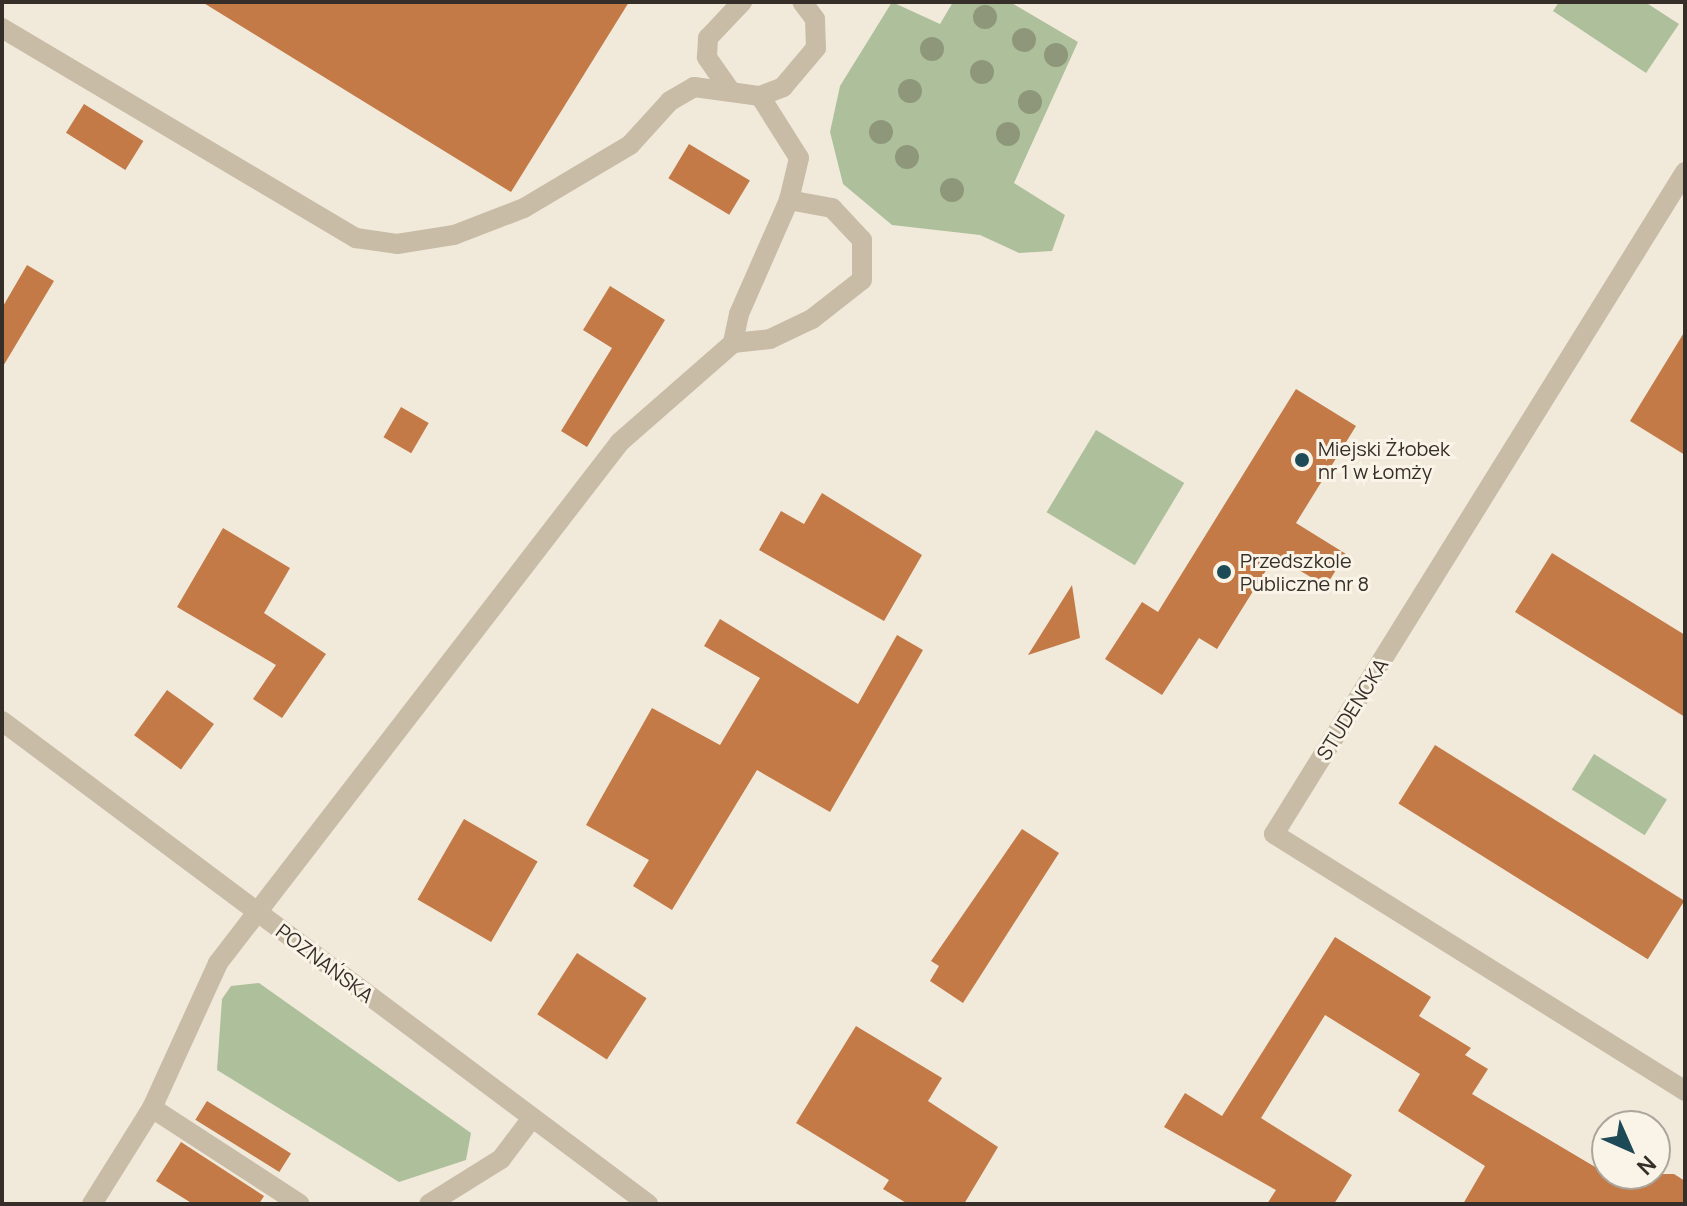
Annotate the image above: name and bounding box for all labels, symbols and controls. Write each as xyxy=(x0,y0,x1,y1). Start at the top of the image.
place label: Miejski Żłobek nr 1 w Łomży xyxy=(1318,436,1450,483)
marker: Miejski Żłobek nr 1 w Łomży xyxy=(1293,451,1311,469)
place label: Przedszkole Publiczne nr 8 xyxy=(1240,548,1369,595)
marker: Przedszkole Publiczne nr 8 xyxy=(1215,563,1233,581)
street label: STUDENCKA xyxy=(1311,654,1393,764)
street label: POZNAŃSKA xyxy=(272,919,378,1007)
north arrow xyxy=(1591,1110,1671,1190)
text: N xyxy=(1630,1149,1663,1182)

